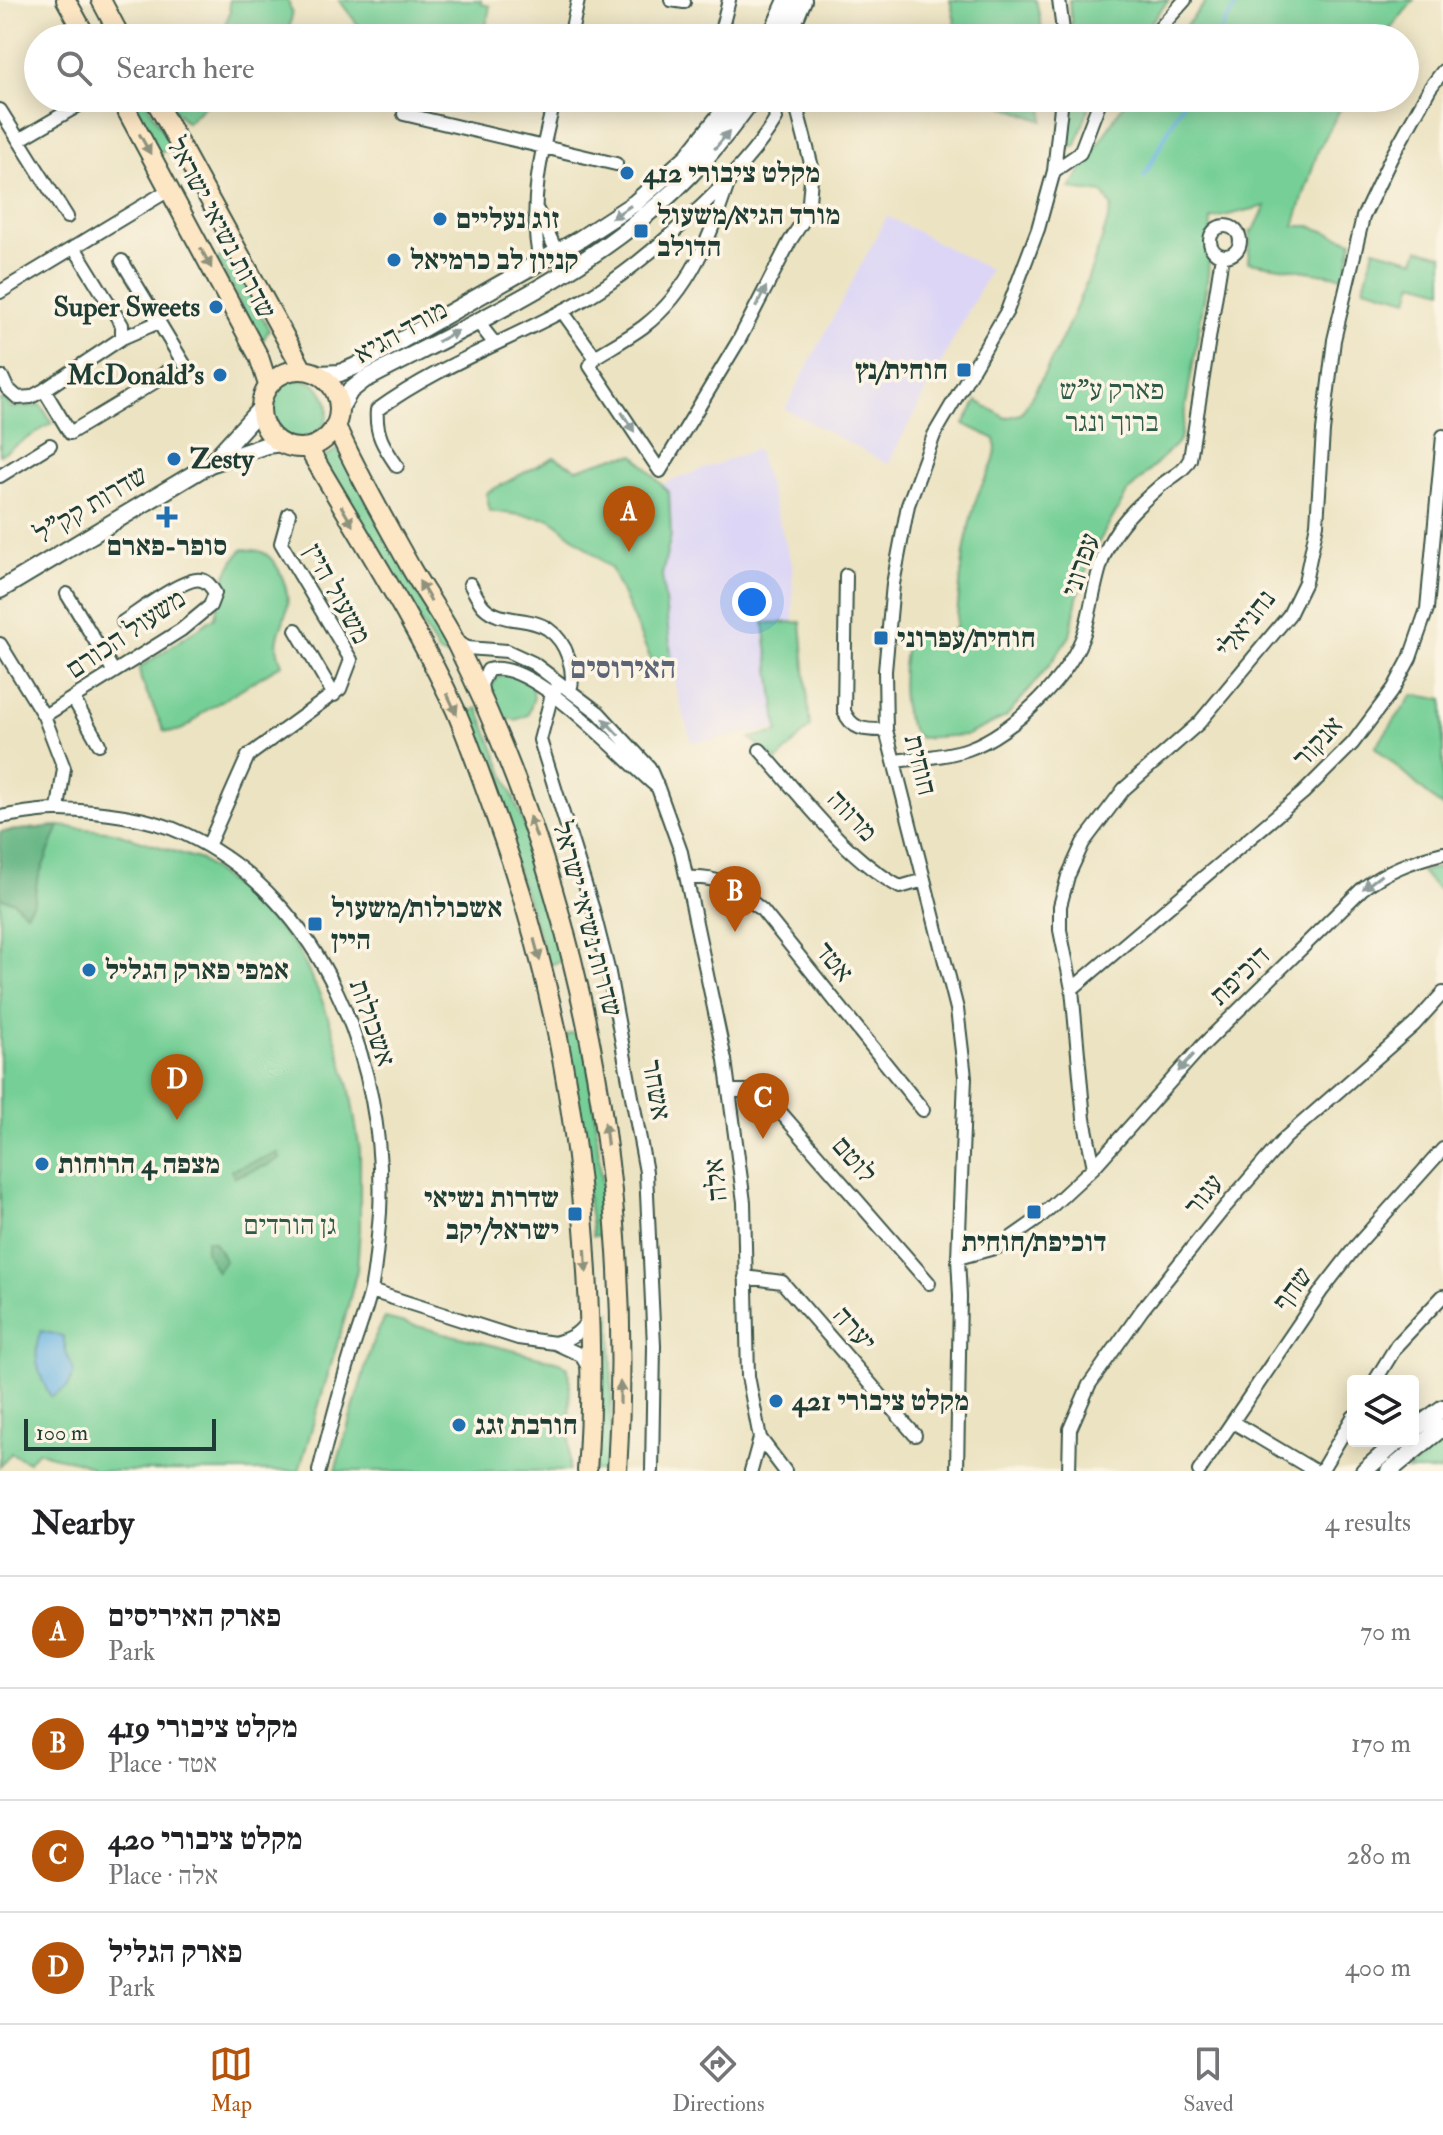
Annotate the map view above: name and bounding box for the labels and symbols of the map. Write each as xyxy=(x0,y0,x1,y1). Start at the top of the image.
one-way arrow xyxy=(713,130,730,150)
street label: שדרות נשיאי ישראל xyxy=(158,131,284,325)
one-way arrow xyxy=(138,132,151,155)
place label: מקלט ציבורי 412 xyxy=(642,156,820,191)
marker: מקלט ציבורי 412 xyxy=(618,164,636,182)
place label: מורד הגיא/משעול הדולב xyxy=(657,198,841,265)
place label: זוג נעליים xyxy=(456,202,560,237)
one-way arrow xyxy=(610,205,631,220)
marker: זוג נעליים xyxy=(431,210,449,228)
marker: מורד הגיא/משעול הדולב xyxy=(632,222,650,240)
place label: קניון לב כרמיאל xyxy=(410,243,578,278)
one-way arrow xyxy=(199,247,213,270)
marker: קניון לב כרמיאל xyxy=(385,251,403,269)
one-way arrow xyxy=(754,286,767,309)
place label: Super Sweets xyxy=(53,290,200,325)
street label: מורד הגיא xyxy=(348,292,454,372)
marker: Super Sweets xyxy=(207,298,225,316)
one-way arrow xyxy=(436,330,459,343)
place label: חוחית/נץ xyxy=(855,353,948,388)
place label: McDonald's xyxy=(66,358,204,393)
marker: חוחית/נץ xyxy=(955,361,973,379)
marker: McDonald's xyxy=(211,366,229,384)
park label: פארק ע"ש ברוך ונגר xyxy=(1059,373,1165,440)
one-way arrow xyxy=(620,412,635,433)
place label: Zesty xyxy=(190,442,255,477)
marker: Zesty xyxy=(165,450,183,468)
street label: שדרות קק"ל xyxy=(28,458,154,552)
pin: A xyxy=(603,486,655,552)
one-way arrow xyxy=(340,505,354,527)
marker: סופר-פארם xyxy=(158,508,176,526)
place label: סופר-פארם xyxy=(107,529,227,564)
street label: עפרוני xyxy=(1054,529,1108,601)
street label: משעול היין xyxy=(295,538,379,650)
one-way arrow xyxy=(418,580,432,602)
street label: משעול הכורם xyxy=(59,581,193,687)
your location xyxy=(732,582,772,622)
street label: נחניאלי xyxy=(1208,583,1284,665)
place label: חוחית/עפרוני xyxy=(897,621,1036,656)
marker: חוחית/עפרוני xyxy=(872,629,890,647)
district label: האירוסים xyxy=(570,650,676,687)
one-way arrow xyxy=(445,693,459,716)
street label: אנקור xyxy=(1285,709,1351,775)
one-way arrow xyxy=(603,717,621,736)
street label: חוחית xyxy=(896,731,944,799)
street label: מרווה xyxy=(819,783,885,849)
one-way arrow xyxy=(527,815,539,839)
street label: שדרות נשיאי ישראל xyxy=(544,817,630,1021)
pin: B xyxy=(709,866,761,932)
one-way arrow xyxy=(1361,874,1382,889)
place label: אשכולות/משעול היין xyxy=(331,891,503,958)
marker: אשכולות/משעול היין xyxy=(306,915,324,933)
street label: אטד xyxy=(807,935,861,989)
one-way arrow xyxy=(532,937,544,962)
street label: דוכיפת xyxy=(1202,939,1278,1013)
place label: אמפי פארק הגליל xyxy=(105,953,289,988)
marker: אמפי פארק הגליל xyxy=(80,961,98,979)
street label: אשכולות xyxy=(341,975,403,1071)
pin: D xyxy=(151,1054,203,1120)
one-way arrow xyxy=(1177,1054,1195,1073)
street label: אשחר xyxy=(634,1057,678,1123)
pin: C xyxy=(737,1073,789,1139)
one-way arrow xyxy=(600,1121,613,1146)
street label: לוטם xyxy=(824,1129,884,1191)
place label: מצפה 4 הרוחות xyxy=(58,1147,220,1182)
marker: מצפה 4 הרוחות xyxy=(33,1155,51,1173)
street label: אלה xyxy=(696,1157,736,1203)
street label: עגור xyxy=(1177,1167,1231,1223)
place label: שדרות נשיאי ישראל/יקב xyxy=(424,1181,559,1248)
marker: דוכיפת/חוחית xyxy=(1025,1203,1043,1221)
marker: שדרות נשיאי ישראל/יקב xyxy=(566,1205,584,1223)
park label: גן הורדים xyxy=(243,1208,337,1243)
place label: דוכיפת/חוחית xyxy=(962,1225,1106,1260)
one-way arrow xyxy=(580,1249,593,1274)
street label: שחף xyxy=(1265,1260,1321,1318)
street label: יערה xyxy=(825,1299,883,1359)
one-way arrow xyxy=(614,1380,626,1405)
place label: מקלט ציבורי 421 xyxy=(791,1384,969,1419)
marker: מקלט ציבורי 421 xyxy=(767,1392,785,1410)
place label: חורבת זגג xyxy=(475,1408,578,1443)
scale bar xyxy=(24,1415,216,1451)
marker: חורבת זגג xyxy=(450,1416,468,1434)

